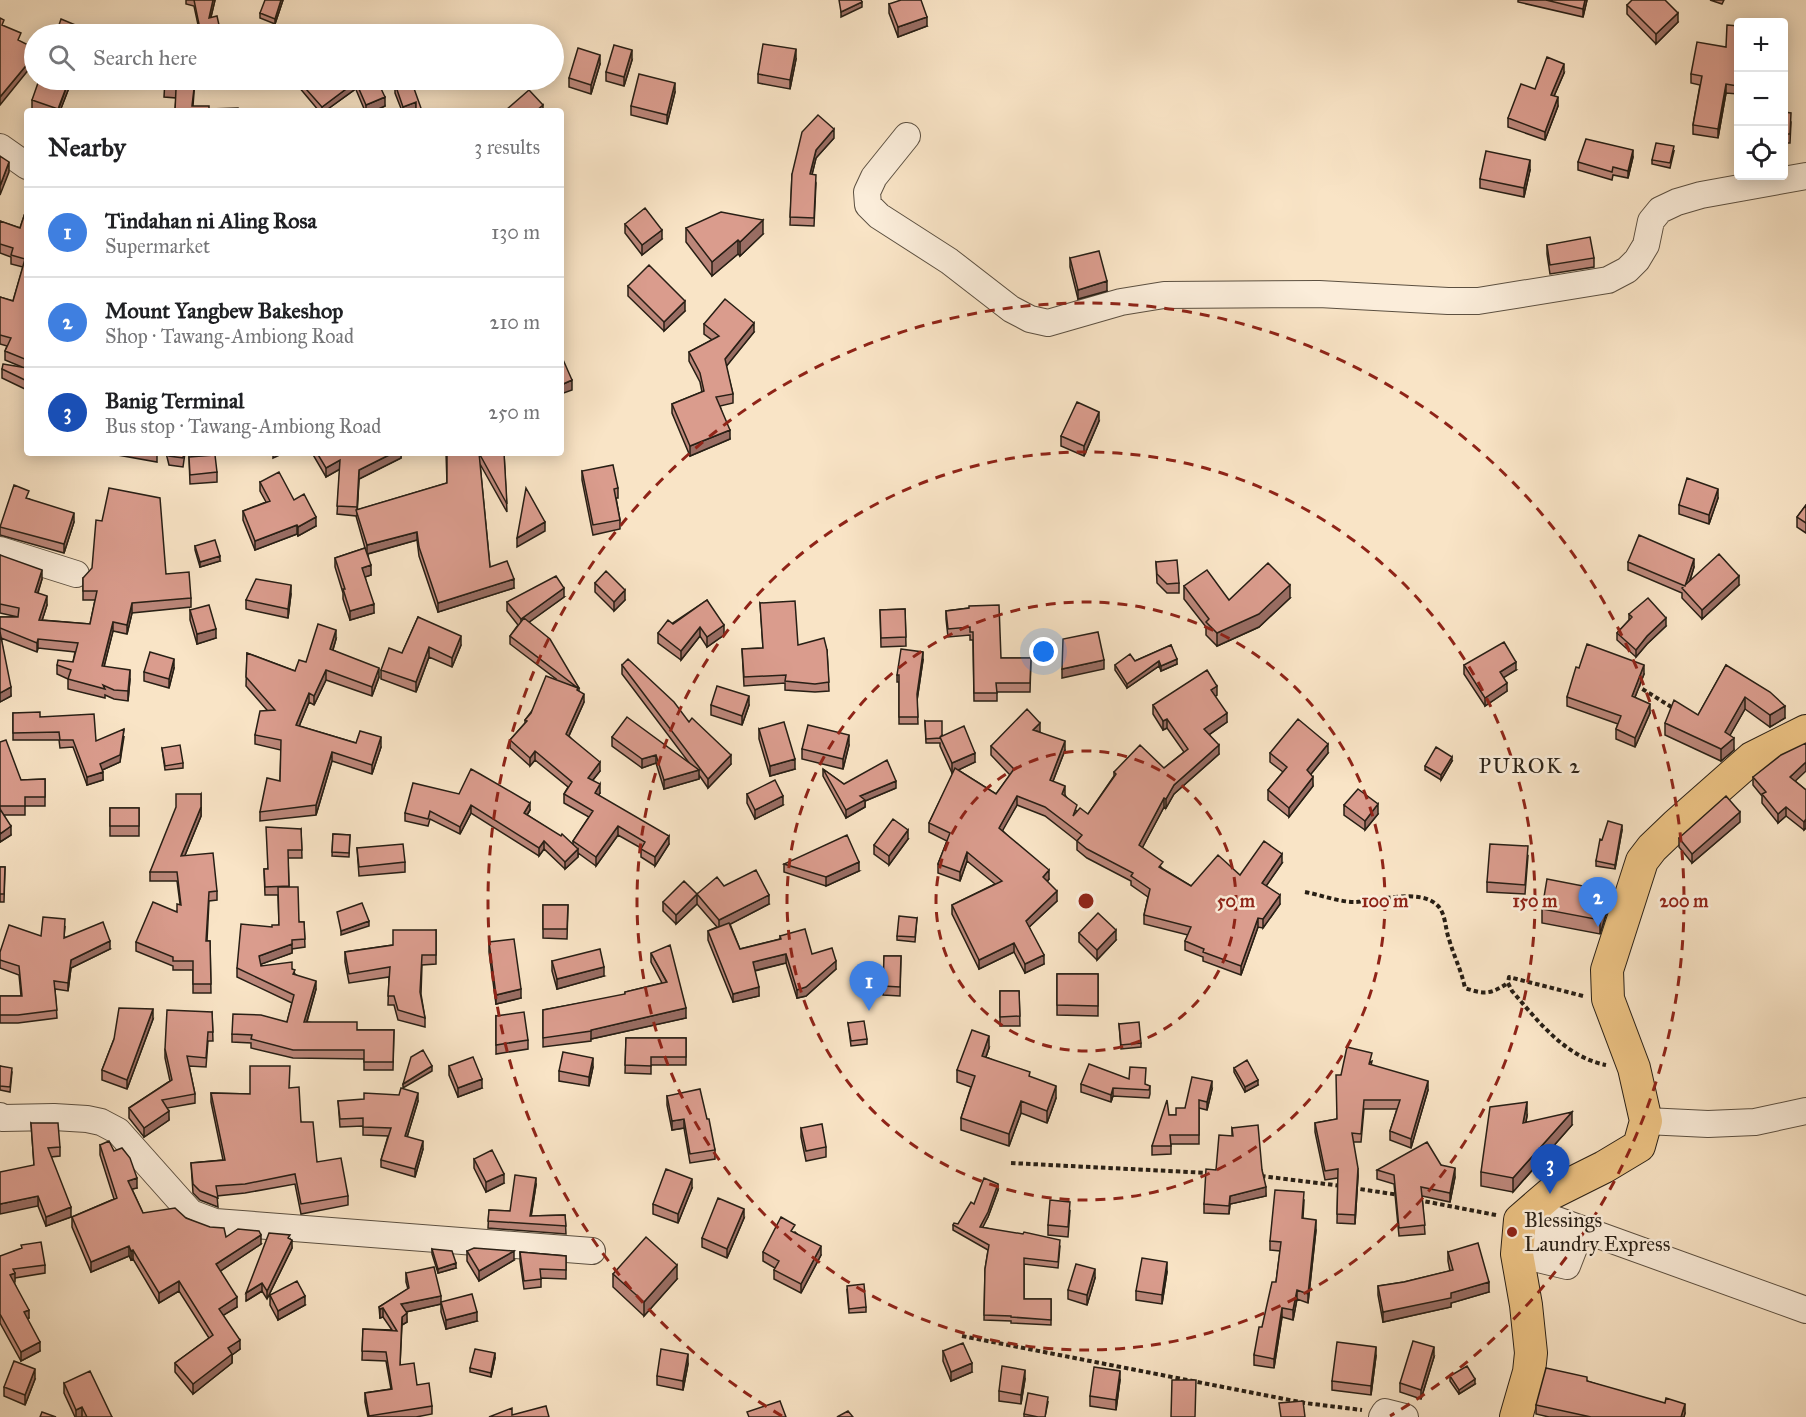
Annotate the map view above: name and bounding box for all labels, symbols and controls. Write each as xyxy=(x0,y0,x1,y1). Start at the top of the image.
map controls xyxy=(1734,18,1788,180)
button: + xyxy=(1734,18,1788,72)
search box xyxy=(24,24,564,90)
icon: search xyxy=(45,41,78,74)
text: Search here xyxy=(93,44,197,71)
button: − xyxy=(1734,72,1788,126)
button: locate xyxy=(1734,126,1788,180)
text: Nearby xyxy=(48,131,126,163)
text: 3 results xyxy=(474,135,540,159)
text: Tindahan ni Aling Rosa xyxy=(105,207,317,234)
text: 1 xyxy=(64,220,71,244)
text: 130 m xyxy=(491,220,540,244)
text: Supermarket xyxy=(105,234,210,258)
text: Mount Yangbew Bakeshop xyxy=(105,297,343,324)
text: 2 xyxy=(63,310,72,334)
text: 210 m xyxy=(490,310,540,334)
text: Shop · Tawang-Ambiong Road xyxy=(105,324,354,348)
text: Banig Terminal xyxy=(105,387,244,414)
text: 3 xyxy=(64,400,72,424)
text: 250 m xyxy=(488,400,540,424)
text: Bus stop · Tawang-Ambiong Road xyxy=(105,414,381,438)
your location xyxy=(1029,637,1058,666)
district label: PUROK 2 xyxy=(1478,752,1582,779)
pin: 2 xyxy=(1578,878,1618,927)
text: 50 m xyxy=(1217,890,1256,912)
text: 100 m xyxy=(1362,890,1409,912)
text: 150 m xyxy=(1513,890,1558,912)
text: 200 m xyxy=(1660,890,1709,912)
centre of rings xyxy=(1076,891,1096,911)
pin: 1 xyxy=(850,962,888,1011)
pin: 3 xyxy=(1530,1144,1570,1194)
place label: Blessings Laundry Express xyxy=(1524,1207,1670,1257)
marker: Blessings Laundry Express xyxy=(1505,1225,1519,1239)

